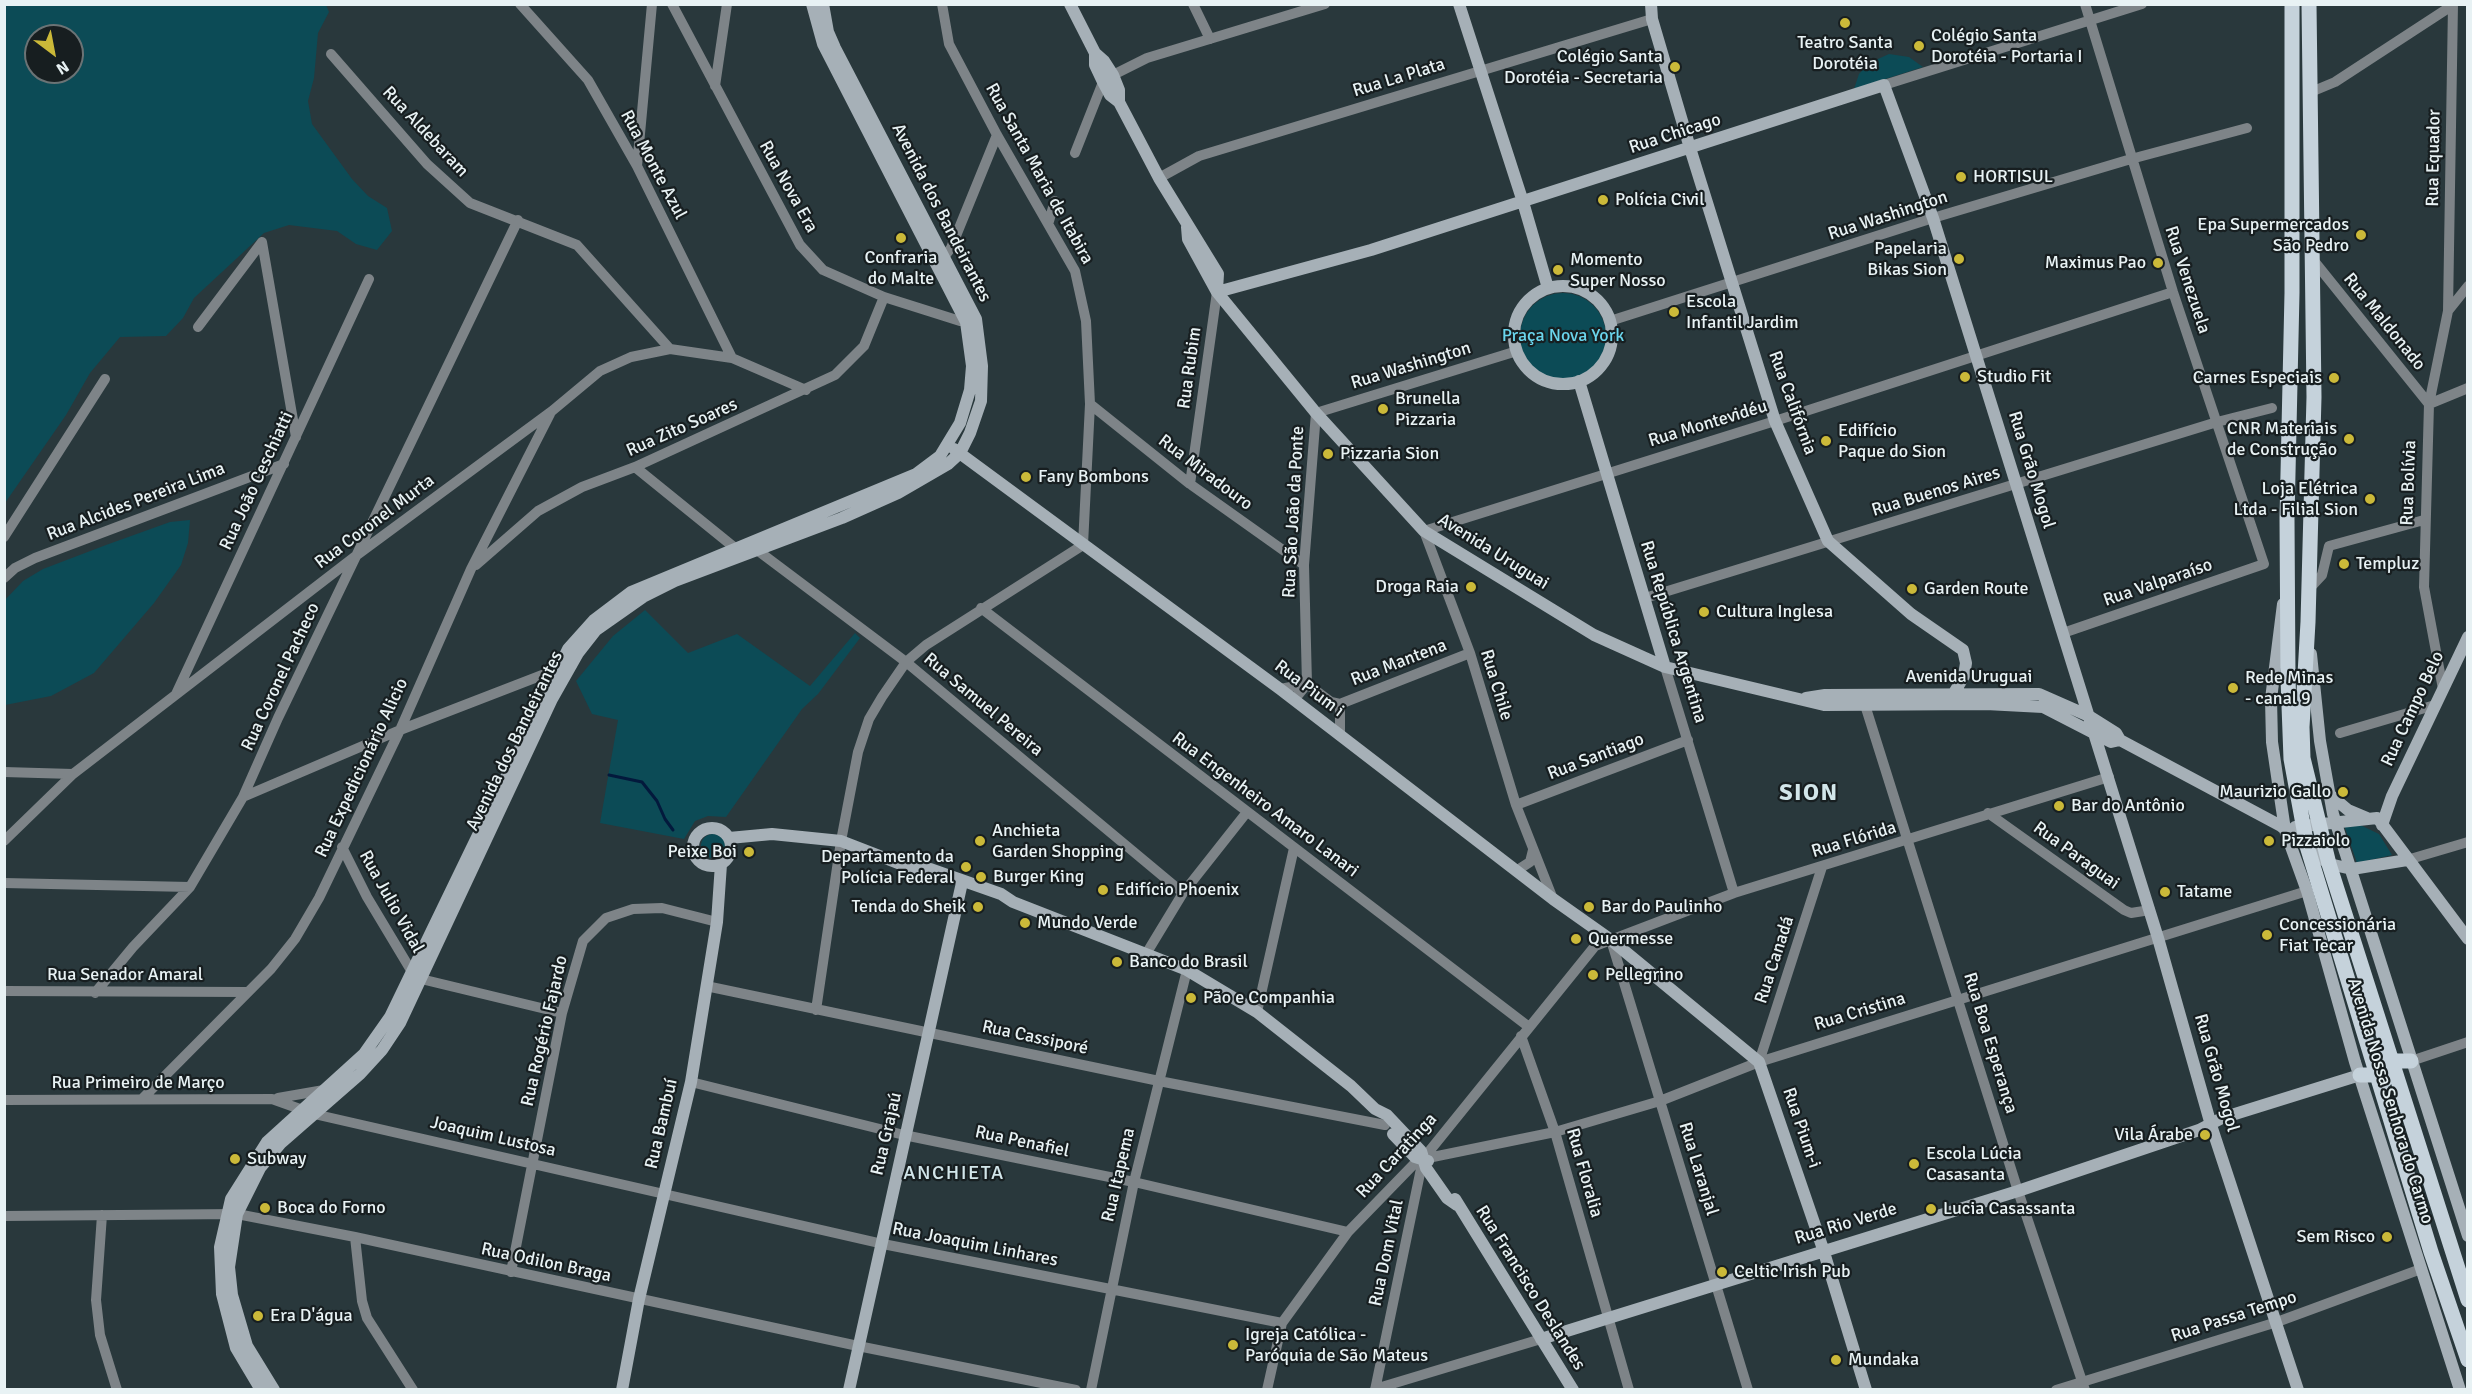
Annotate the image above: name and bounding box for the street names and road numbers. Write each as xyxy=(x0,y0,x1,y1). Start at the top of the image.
street label: Rua La Plata xyxy=(1350,54,1448,102)
street label: Rua Santa Maria de Itabira xyxy=(980,80,1098,268)
street label: Rua Aldebaram xyxy=(377,82,473,182)
street label: Rua Monte Azul xyxy=(615,107,691,223)
street label: Rua Chicago xyxy=(1626,109,1724,159)
street label: Rua Equador xyxy=(2422,109,2446,207)
street label: Avenida dos Bandeirantes xyxy=(887,120,995,306)
street label: Rua Nova Era xyxy=(754,137,822,237)
street label: Rua Washington xyxy=(1826,187,1950,245)
street label: Rua Venezuela xyxy=(2159,223,2215,337)
street label: Rua Maldonado xyxy=(2338,269,2430,375)
street label: Rua Rubim xyxy=(1174,326,1206,410)
street label: Rua Washington xyxy=(1348,337,1474,395)
street label: Rua Califórnia xyxy=(1763,348,1821,458)
street label: Rua Zito Soares xyxy=(623,394,741,462)
street label: Rua Montevidéu xyxy=(1646,396,1770,452)
street label: Rua João Ceschiatti xyxy=(215,408,299,554)
street label: Rua Grão Mogol xyxy=(2003,409,2059,531)
street label: Rua São João da Ponte xyxy=(1279,425,1309,599)
street label: Rua Miradouro xyxy=(1153,430,1257,516)
street label: Rua Bolívia xyxy=(2397,440,2421,526)
street label: Rua Alcides Pereira Lima xyxy=(44,458,228,546)
street label: Rua Buenos Aires xyxy=(1869,462,2003,522)
street label: Rua Coronel Murta xyxy=(311,470,439,574)
street label: Avenida Uruguai xyxy=(1433,509,1553,595)
street label: Rua República Argentina xyxy=(1635,538,1711,726)
street label: Rua Valparaíso xyxy=(2101,554,2215,612)
street label: Rua Coronel Pacheco xyxy=(237,599,325,755)
street label: Rua Mantena xyxy=(1348,635,1450,691)
street label: Rua Chile xyxy=(1475,647,1517,723)
street label: Avenida dos Bandeirantes xyxy=(462,648,568,834)
street label: Rua Campo Belo xyxy=(2377,648,2449,770)
street label: Rua Samuel Pereira xyxy=(919,649,1047,761)
street label: Rua Pium i xyxy=(1270,656,1348,722)
street label: Avenida Uruguai xyxy=(1906,666,2032,688)
street label: Rua Expedicionário Alicio xyxy=(311,675,413,861)
street label: Rua Engenheiro Amaro Lanari xyxy=(1167,728,1363,882)
street label: Rua Santiago xyxy=(1545,729,1647,785)
street label: Rua Flórida xyxy=(1809,817,1899,863)
street label: Rua Paraguai xyxy=(2029,818,2123,894)
street label: Rua Julio Vidal xyxy=(354,847,428,957)
street label: Rua Canadá xyxy=(1751,914,1799,1006)
street label: Rua Rogério Fajardo xyxy=(517,953,573,1109)
street label: Rua Senador Amaral xyxy=(47,964,203,986)
street label: Rua Boa Esperança xyxy=(1958,970,2022,1116)
street label: Avenida Nossa Senhora do Carmo xyxy=(2342,975,2438,1227)
street label: Rua Cristina xyxy=(1812,988,1908,1036)
street label: Rua Grão Mogol xyxy=(2189,1011,2243,1135)
street label: Rua Cassiporé xyxy=(980,1016,1090,1060)
street label: Rua Primeiro de Março xyxy=(51,1072,225,1094)
street label: Rua Bambuí xyxy=(641,1077,683,1171)
street label: Rua Pium-i xyxy=(1777,1085,1825,1171)
street label: Rua Grajaú xyxy=(867,1090,907,1178)
street label: Rua Caratinga xyxy=(1352,1109,1442,1203)
street label: Joaquim Lustosa xyxy=(428,1112,558,1162)
street label: Rua Laranjal xyxy=(1674,1120,1722,1218)
street label: Rua Penafiel xyxy=(973,1121,1071,1163)
street label: Rua Itapema xyxy=(1098,1126,1140,1224)
street label: Rua Floralia xyxy=(1561,1126,1607,1220)
street label: Rua Dom Vital xyxy=(1365,1198,1409,1308)
street label: Rua Rio Verde xyxy=(1792,1198,1900,1250)
street label: Rua Francisco Deslandes xyxy=(1470,1202,1590,1374)
street label: Rua Joaquim Linhares xyxy=(890,1218,1060,1272)
street label: Rua Odilon Braga xyxy=(479,1239,613,1287)
street label: Rua Passa Tempo xyxy=(2168,1287,2300,1347)

